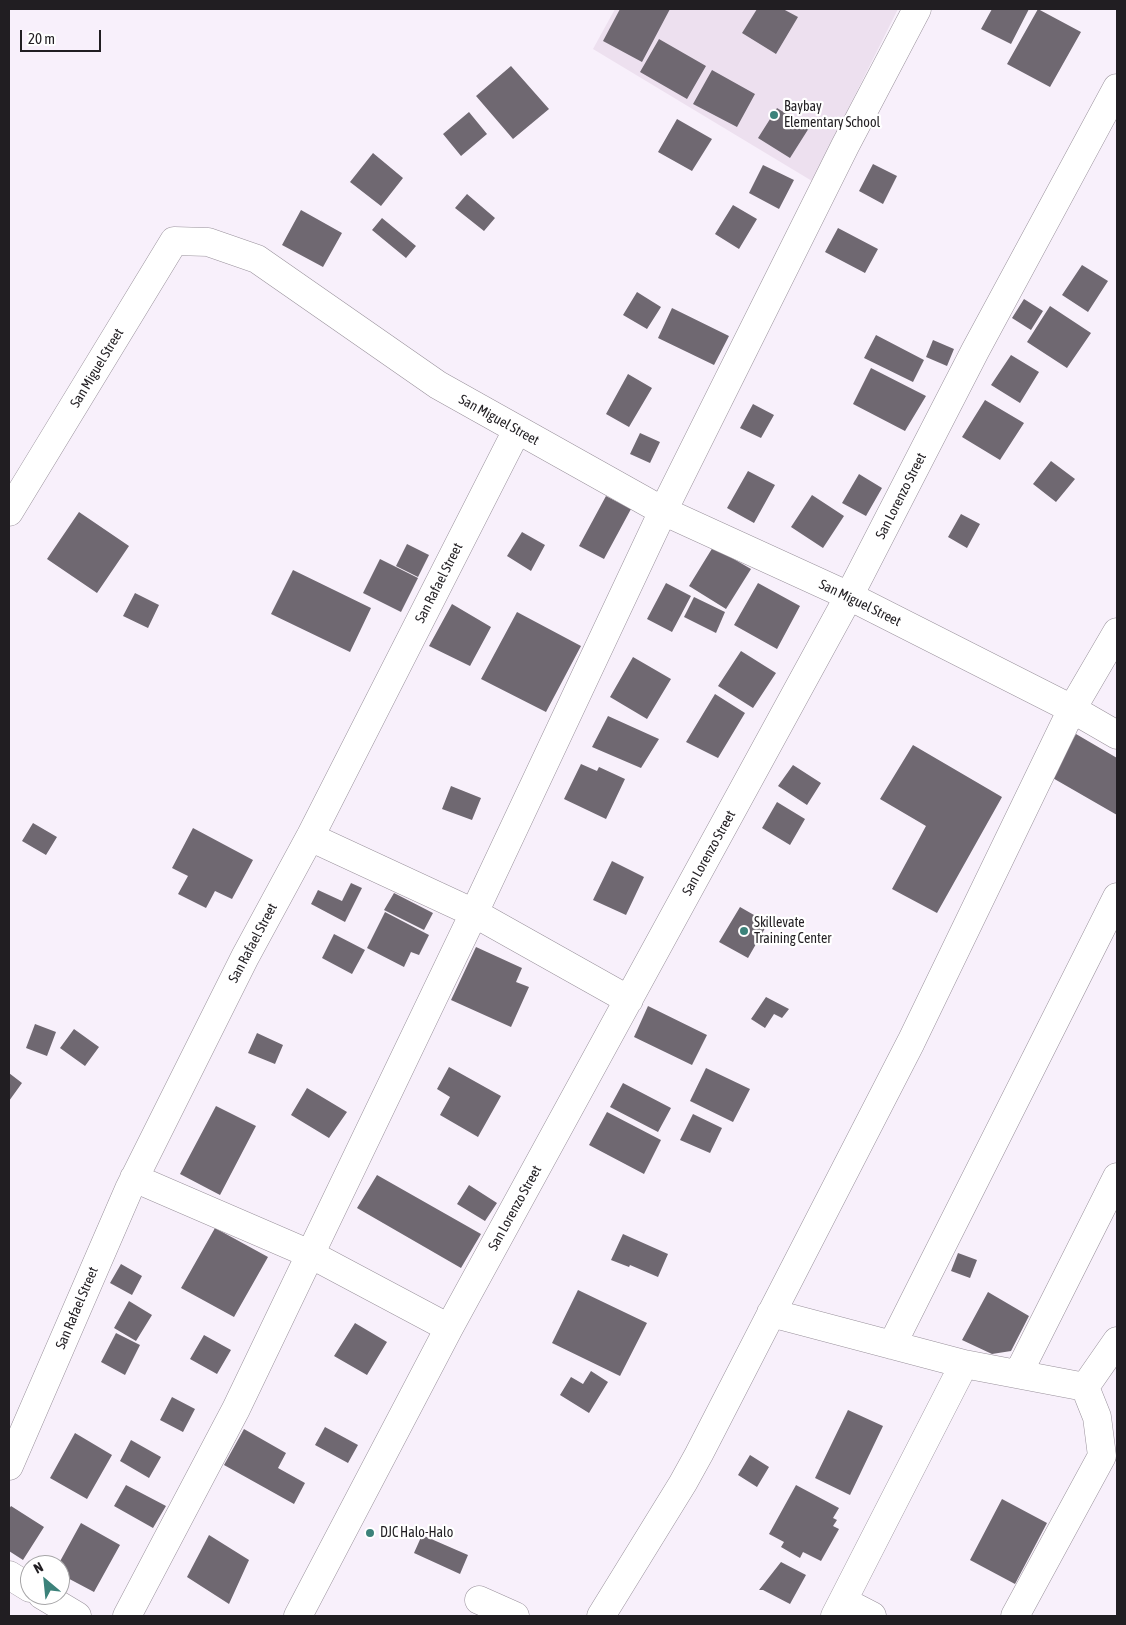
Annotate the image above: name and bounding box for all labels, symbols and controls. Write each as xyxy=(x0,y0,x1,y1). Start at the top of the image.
scale bar xyxy=(22,20,104,52)
text: 20 m xyxy=(28,30,55,47)
place label: Baybay Elementary School xyxy=(784,99,880,132)
marker: Baybay Elementary School xyxy=(768,109,780,121)
street label: San Miguel Street xyxy=(67,325,127,411)
street label: San Miguel Street xyxy=(456,391,542,449)
street label: San Lorenzo Street xyxy=(872,450,930,542)
street label: San Rafael Street xyxy=(412,540,466,626)
street label: San Miguel Street xyxy=(816,576,904,630)
street label: San Lorenzo Street xyxy=(679,808,739,898)
street label: San Rafael Street xyxy=(225,900,281,986)
place label: Skillevate Training Center xyxy=(754,915,831,948)
marker: Skillevate Training Center xyxy=(738,925,750,937)
street label: San Lorenzo Street xyxy=(485,1163,545,1253)
street label: San Rafael Street xyxy=(52,1264,102,1352)
place label: DJC Halo-Halo xyxy=(380,1525,453,1541)
marker: DJC Halo-Halo xyxy=(364,1527,376,1539)
north arrow xyxy=(20,1555,70,1605)
text: N xyxy=(31,1559,46,1577)

